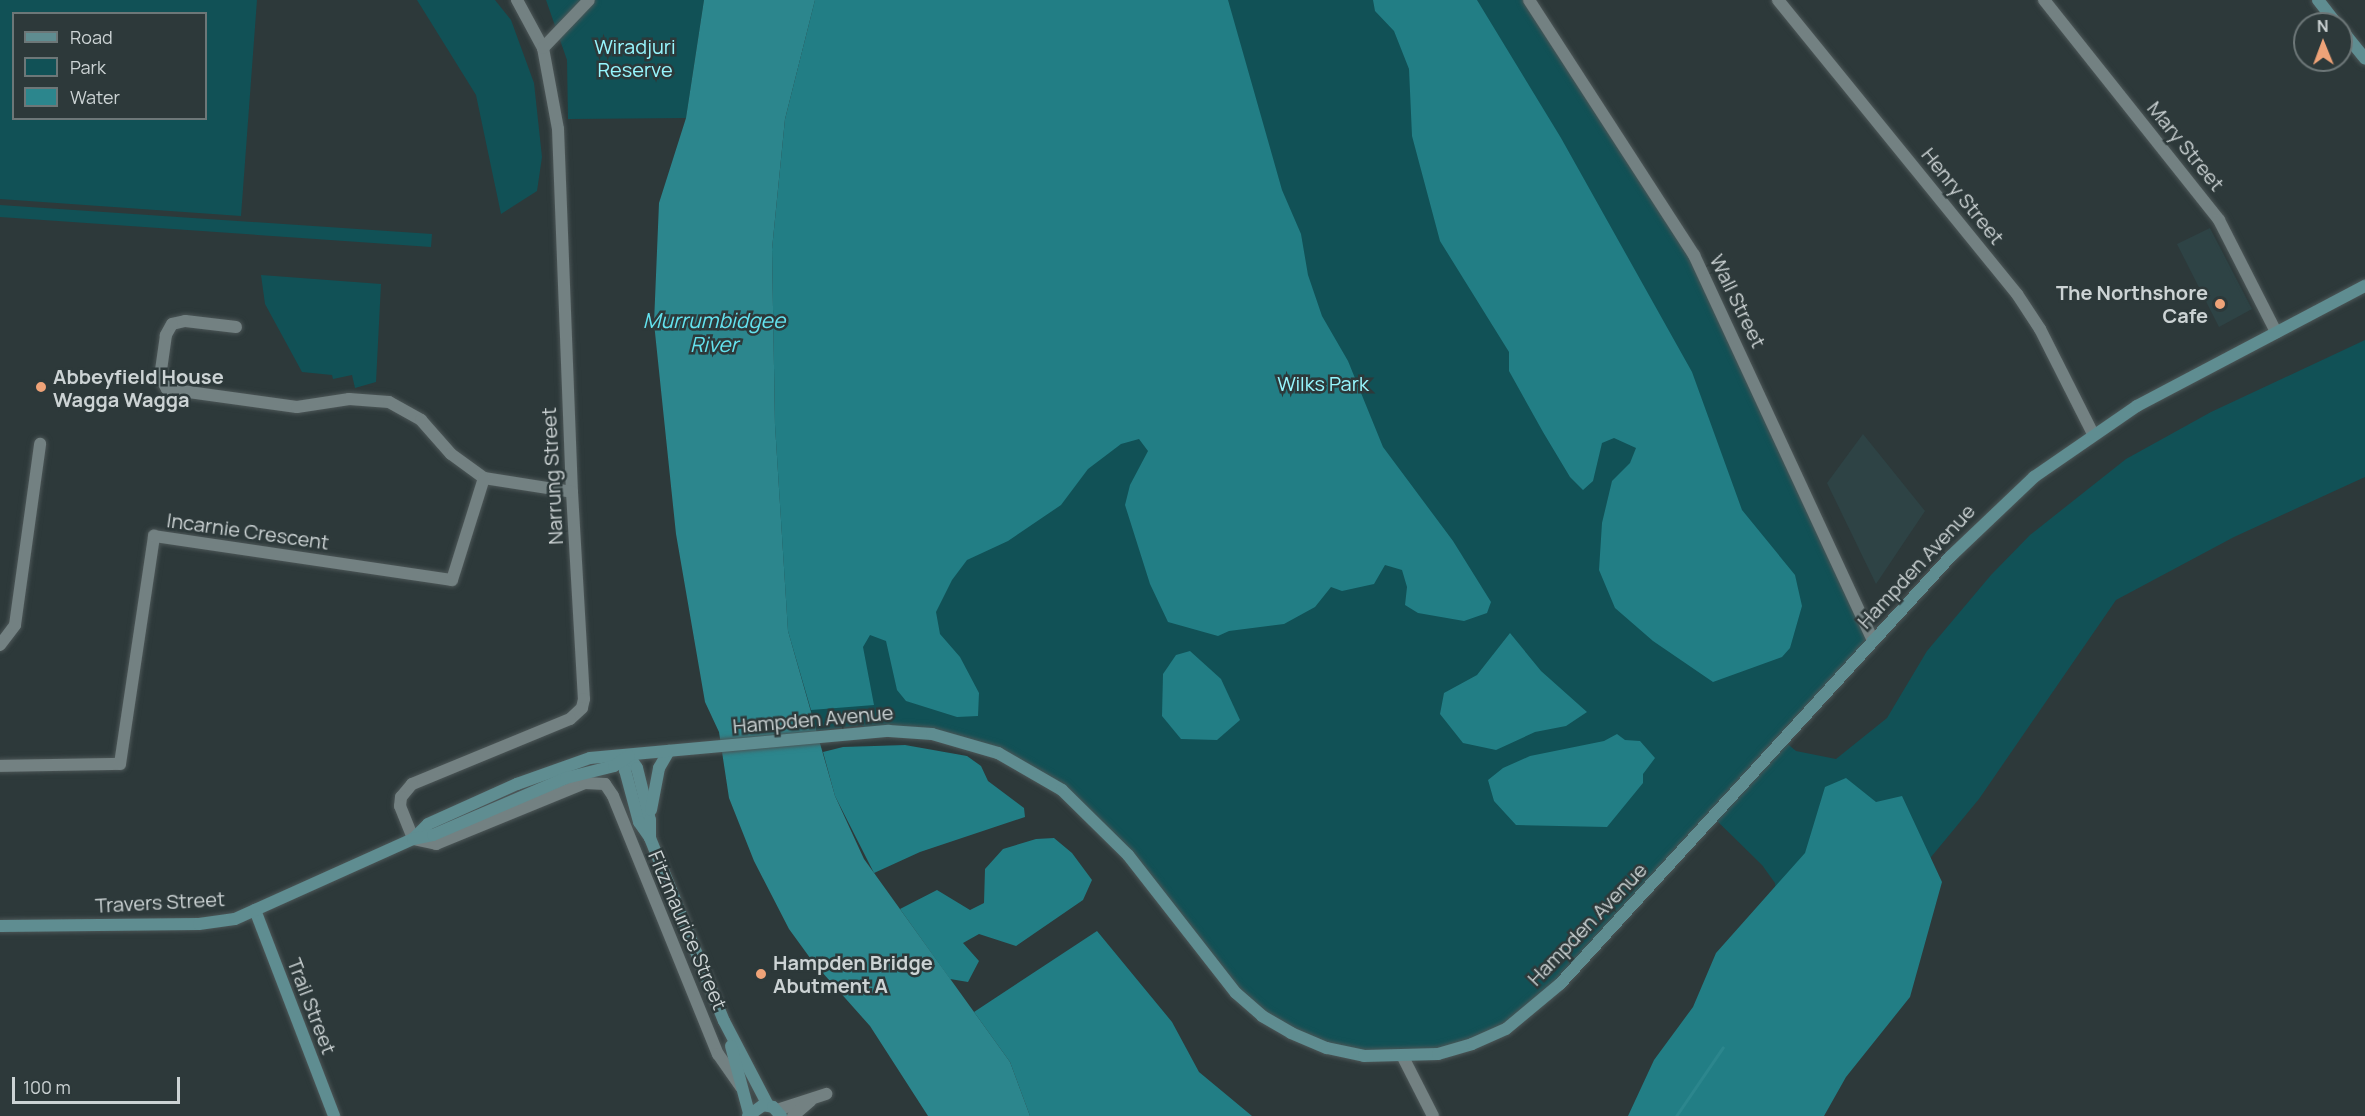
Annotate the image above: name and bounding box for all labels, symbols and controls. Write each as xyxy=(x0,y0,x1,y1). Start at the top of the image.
legend xyxy=(12,12,207,120)
north arrow xyxy=(2293,12,2353,72)
text: N xyxy=(2317,15,2329,37)
text: Road xyxy=(70,25,113,49)
park label: Wiradjuri Reserve xyxy=(594,35,676,82)
text: Park xyxy=(70,55,106,79)
text: Water xyxy=(70,85,120,109)
street label: Mary Street xyxy=(2143,96,2229,196)
street label: Henry Street xyxy=(1917,143,2009,249)
street label: Wall Street xyxy=(1705,250,1771,352)
place label: The Northshore Cafe xyxy=(2056,280,2208,327)
marker: The Northshore Cafe xyxy=(2213,297,2227,311)
water label: Murrumbidgee River xyxy=(643,307,785,357)
place label: Abbeyfield House Wagga Wagga xyxy=(53,364,224,411)
park label: Wilks Park xyxy=(1277,371,1369,395)
marker: Abbeyfield House Wagga Wagga xyxy=(34,380,48,394)
street label: Narrung Street xyxy=(536,407,568,545)
street label: Hampden Avenue xyxy=(1852,499,1980,633)
street label: Incarnie Crescent xyxy=(165,508,331,554)
street label: Hampden Avenue xyxy=(732,700,894,738)
street label: Fitzmaurice Street xyxy=(644,847,732,1013)
street label: Hampden Avenue xyxy=(1522,858,1652,990)
street label: Travers Street xyxy=(94,887,226,917)
place label: Hampden Bridge Abutment A xyxy=(773,951,933,998)
street label: Trail Street xyxy=(283,955,341,1057)
marker: Hampden Bridge Abutment A xyxy=(754,967,768,981)
scale bar xyxy=(15,1065,183,1103)
text: 100 m xyxy=(23,1075,71,1099)

